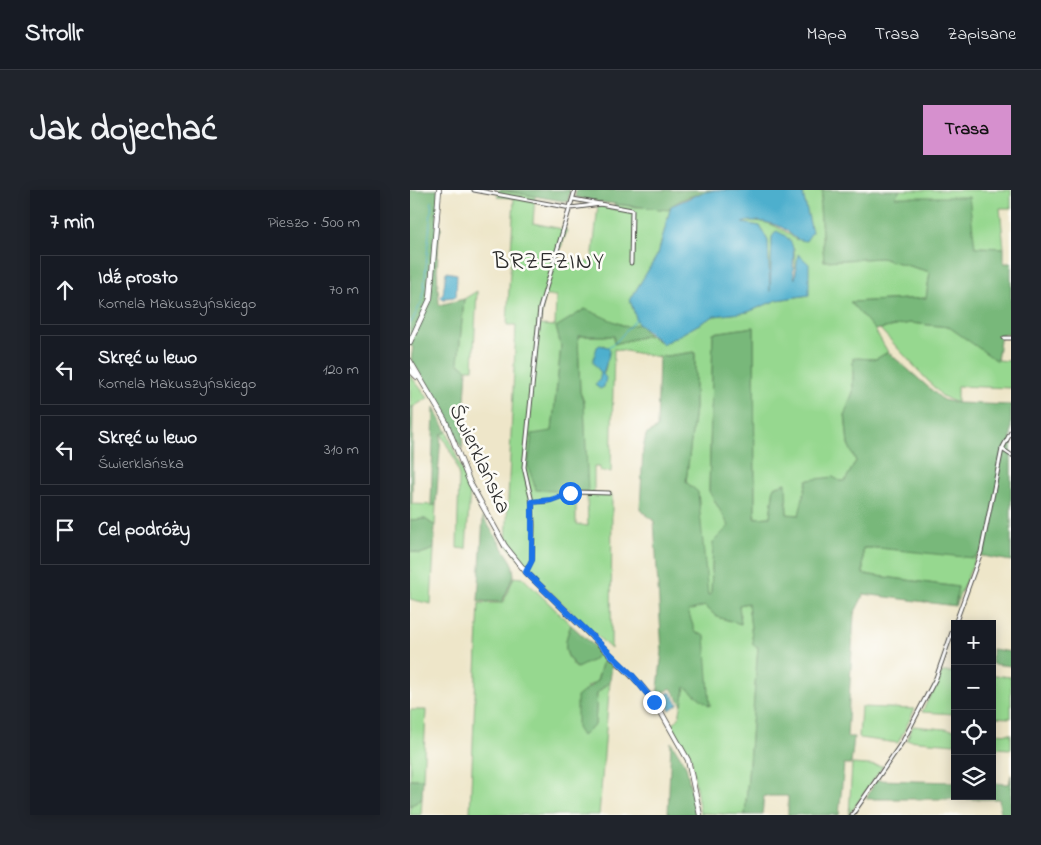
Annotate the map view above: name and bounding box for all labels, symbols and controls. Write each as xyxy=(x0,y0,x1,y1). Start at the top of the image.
text: Strollr xyxy=(25,17,83,52)
text: Mapa xyxy=(807,22,847,48)
text: Trasa xyxy=(875,22,919,48)
text: Zapisane xyxy=(947,22,1016,48)
text: Jak dojechać xyxy=(30,105,217,156)
button: Trasa xyxy=(923,105,1011,155)
text: 7 min xyxy=(50,208,94,238)
text: Pieszo · 500 m xyxy=(268,211,360,235)
district label: BRZEZINY xyxy=(492,245,605,280)
text: Idź prosto xyxy=(98,265,178,292)
icon: ahead xyxy=(51,276,79,304)
text: 70 m xyxy=(329,278,359,302)
text: Kornela Makuszyńskiego xyxy=(98,292,256,316)
text: Skręć w lewo xyxy=(98,345,197,372)
icon: left xyxy=(51,356,79,384)
text: 120 m xyxy=(323,358,359,382)
text: Kornela Makuszyńskiego xyxy=(98,372,256,396)
street label: Świerklańska xyxy=(440,399,518,519)
text: Skręć w lewo xyxy=(98,425,197,452)
icon: left xyxy=(51,436,79,464)
text: 310 m xyxy=(324,438,359,462)
text: Świerklańska xyxy=(98,452,184,476)
route start xyxy=(559,482,582,505)
icon: arrive xyxy=(51,516,79,544)
text: Cel podróży xyxy=(98,517,190,544)
map controls xyxy=(951,620,996,800)
button: + xyxy=(951,620,996,665)
button: − xyxy=(951,665,996,710)
route end xyxy=(643,691,666,714)
button: locate xyxy=(951,710,996,755)
button: layers xyxy=(951,755,996,800)

